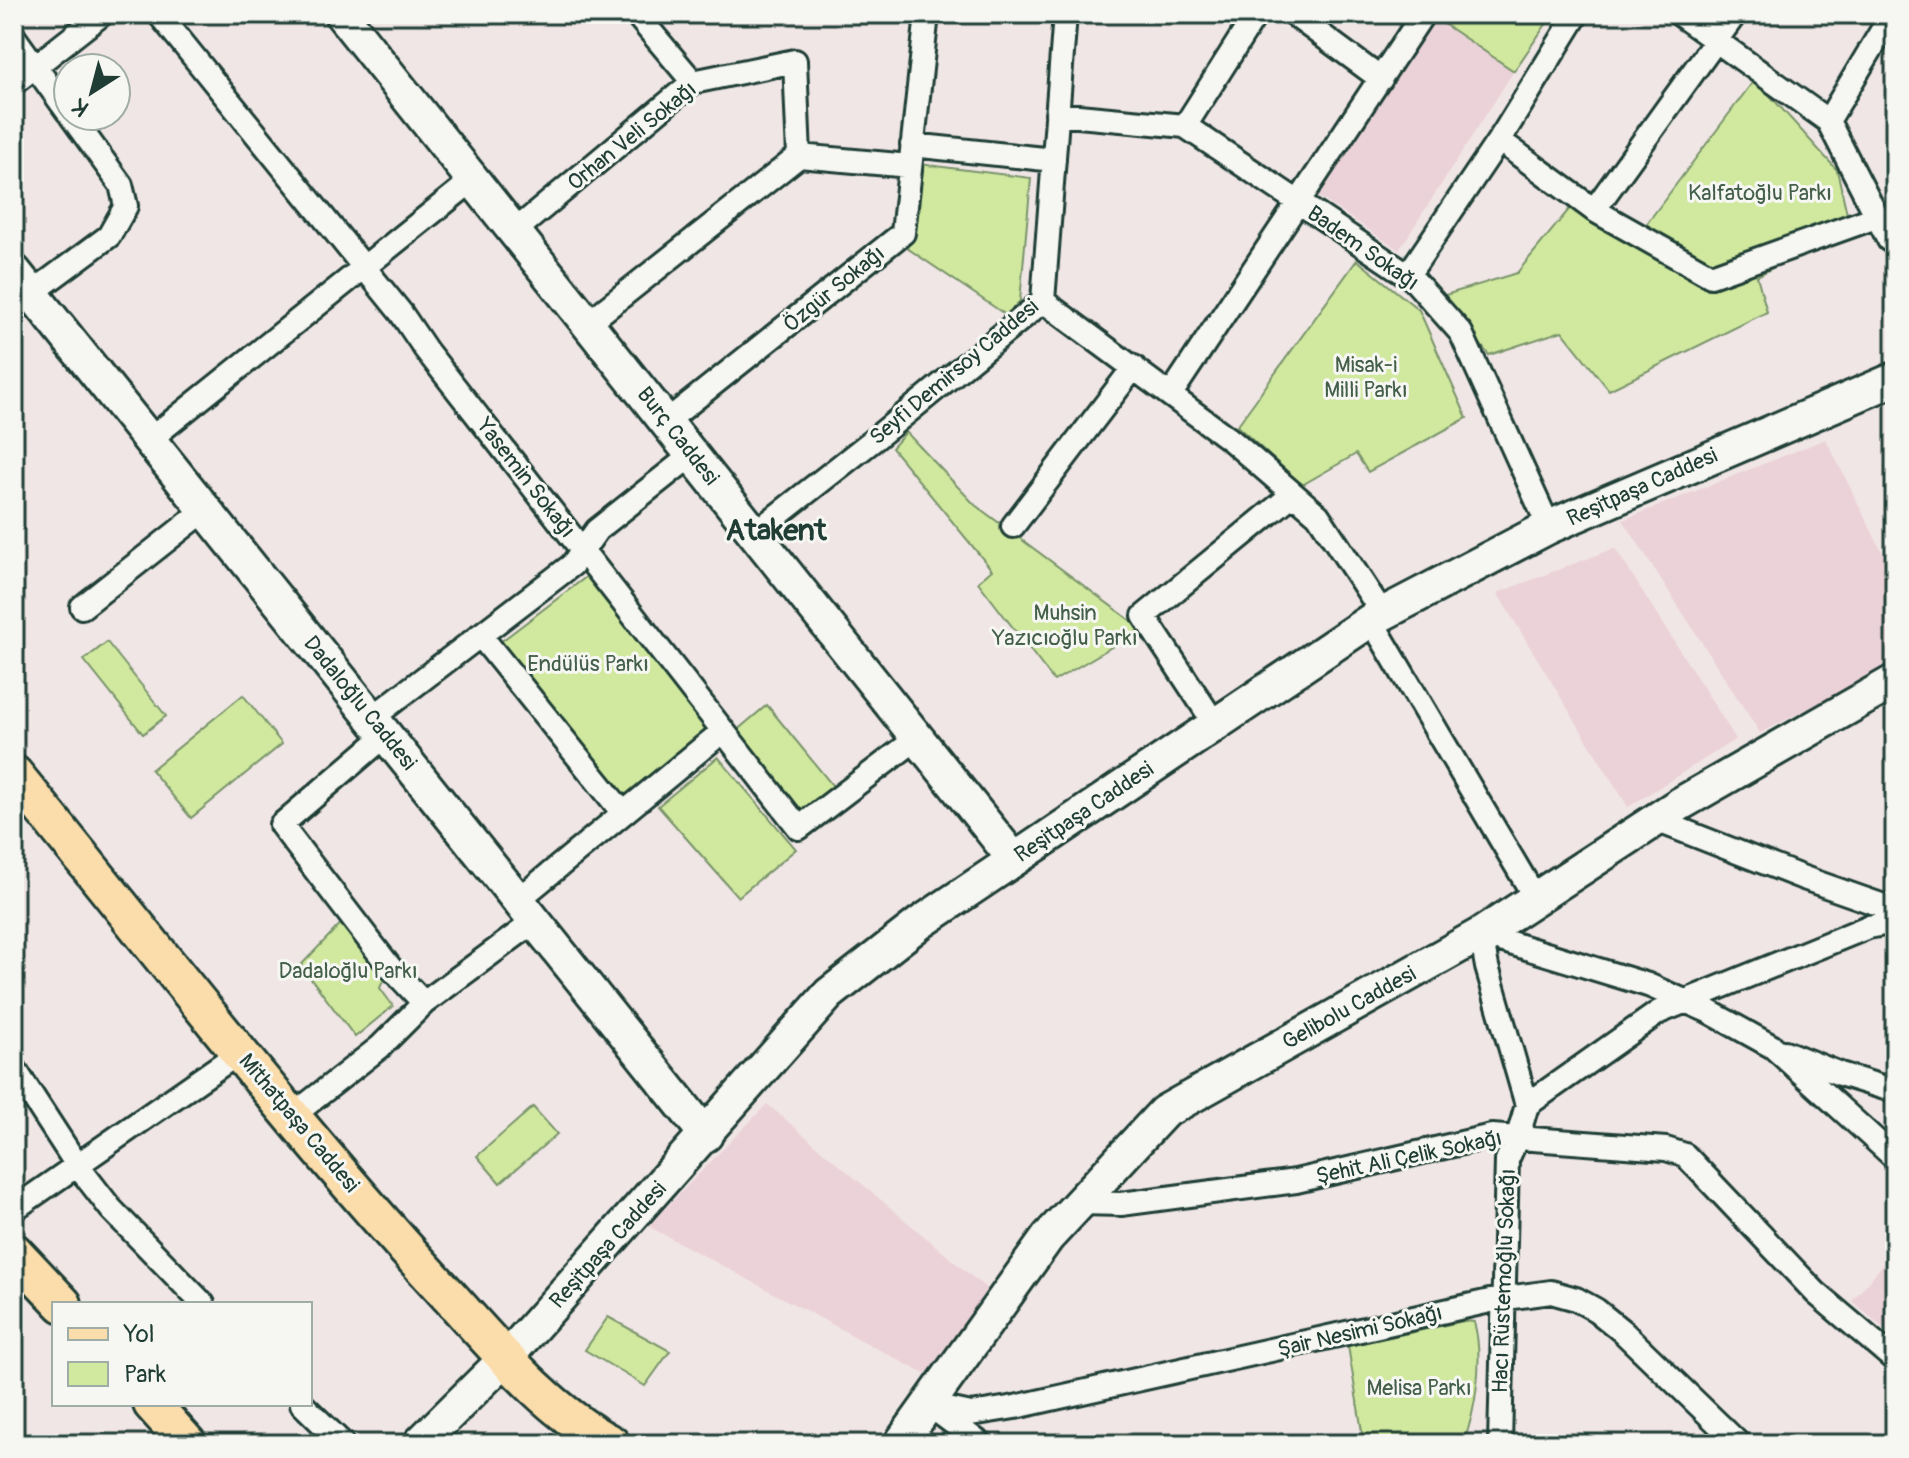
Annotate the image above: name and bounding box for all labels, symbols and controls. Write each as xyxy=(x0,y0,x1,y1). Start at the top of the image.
north arrow xyxy=(52,52,132,132)
street label: Orhan Veli Sokağı xyxy=(562,75,702,197)
text: K xyxy=(67,92,94,123)
park label: Kalfatoğlu Parkı xyxy=(1688,179,1832,207)
street label: Badem Sokağı xyxy=(1302,199,1424,297)
street label: Özgür Sokağı xyxy=(777,239,891,339)
street label: Seyfi Demirsoy Caddesi xyxy=(864,293,1044,451)
park label: Misak-i Milli Parkı xyxy=(1324,351,1408,404)
street label: Burç Caddesi xyxy=(631,381,725,491)
street label: Yasemin Sokağı xyxy=(470,412,582,544)
street label: Reşitpaşa Caddesi xyxy=(1562,441,1722,533)
district label: Atakent xyxy=(726,512,827,549)
park label: Muhsin Yazıcıoğlu Parkı xyxy=(991,599,1138,652)
street label: Dadaloğlu Caddesi xyxy=(297,630,423,776)
park label: Endülüs Parkı xyxy=(527,650,649,678)
street label: Reşitpaşa Caddesi xyxy=(1009,755,1159,869)
park label: Dadaloğlu Parkı xyxy=(278,957,418,985)
street label: Gelibolu Caddesi xyxy=(1277,960,1421,1056)
street label: Mithatpaşa Caddesi xyxy=(233,1048,365,1198)
street label: Şehit Ali Çelik Sokağı xyxy=(1313,1124,1505,1190)
street label: Hacı Rüstemoğlu Sokağı xyxy=(1486,1168,1522,1394)
street label: Reşitpaşa Caddesi xyxy=(543,1175,673,1315)
street label: Şair Nesimi Sokağı xyxy=(1275,1298,1445,1364)
legend xyxy=(52,1302,312,1406)
text: Yol xyxy=(123,1320,154,1349)
text: Park xyxy=(124,1360,166,1389)
park label: Melisa Parkı xyxy=(1366,1374,1472,1402)

